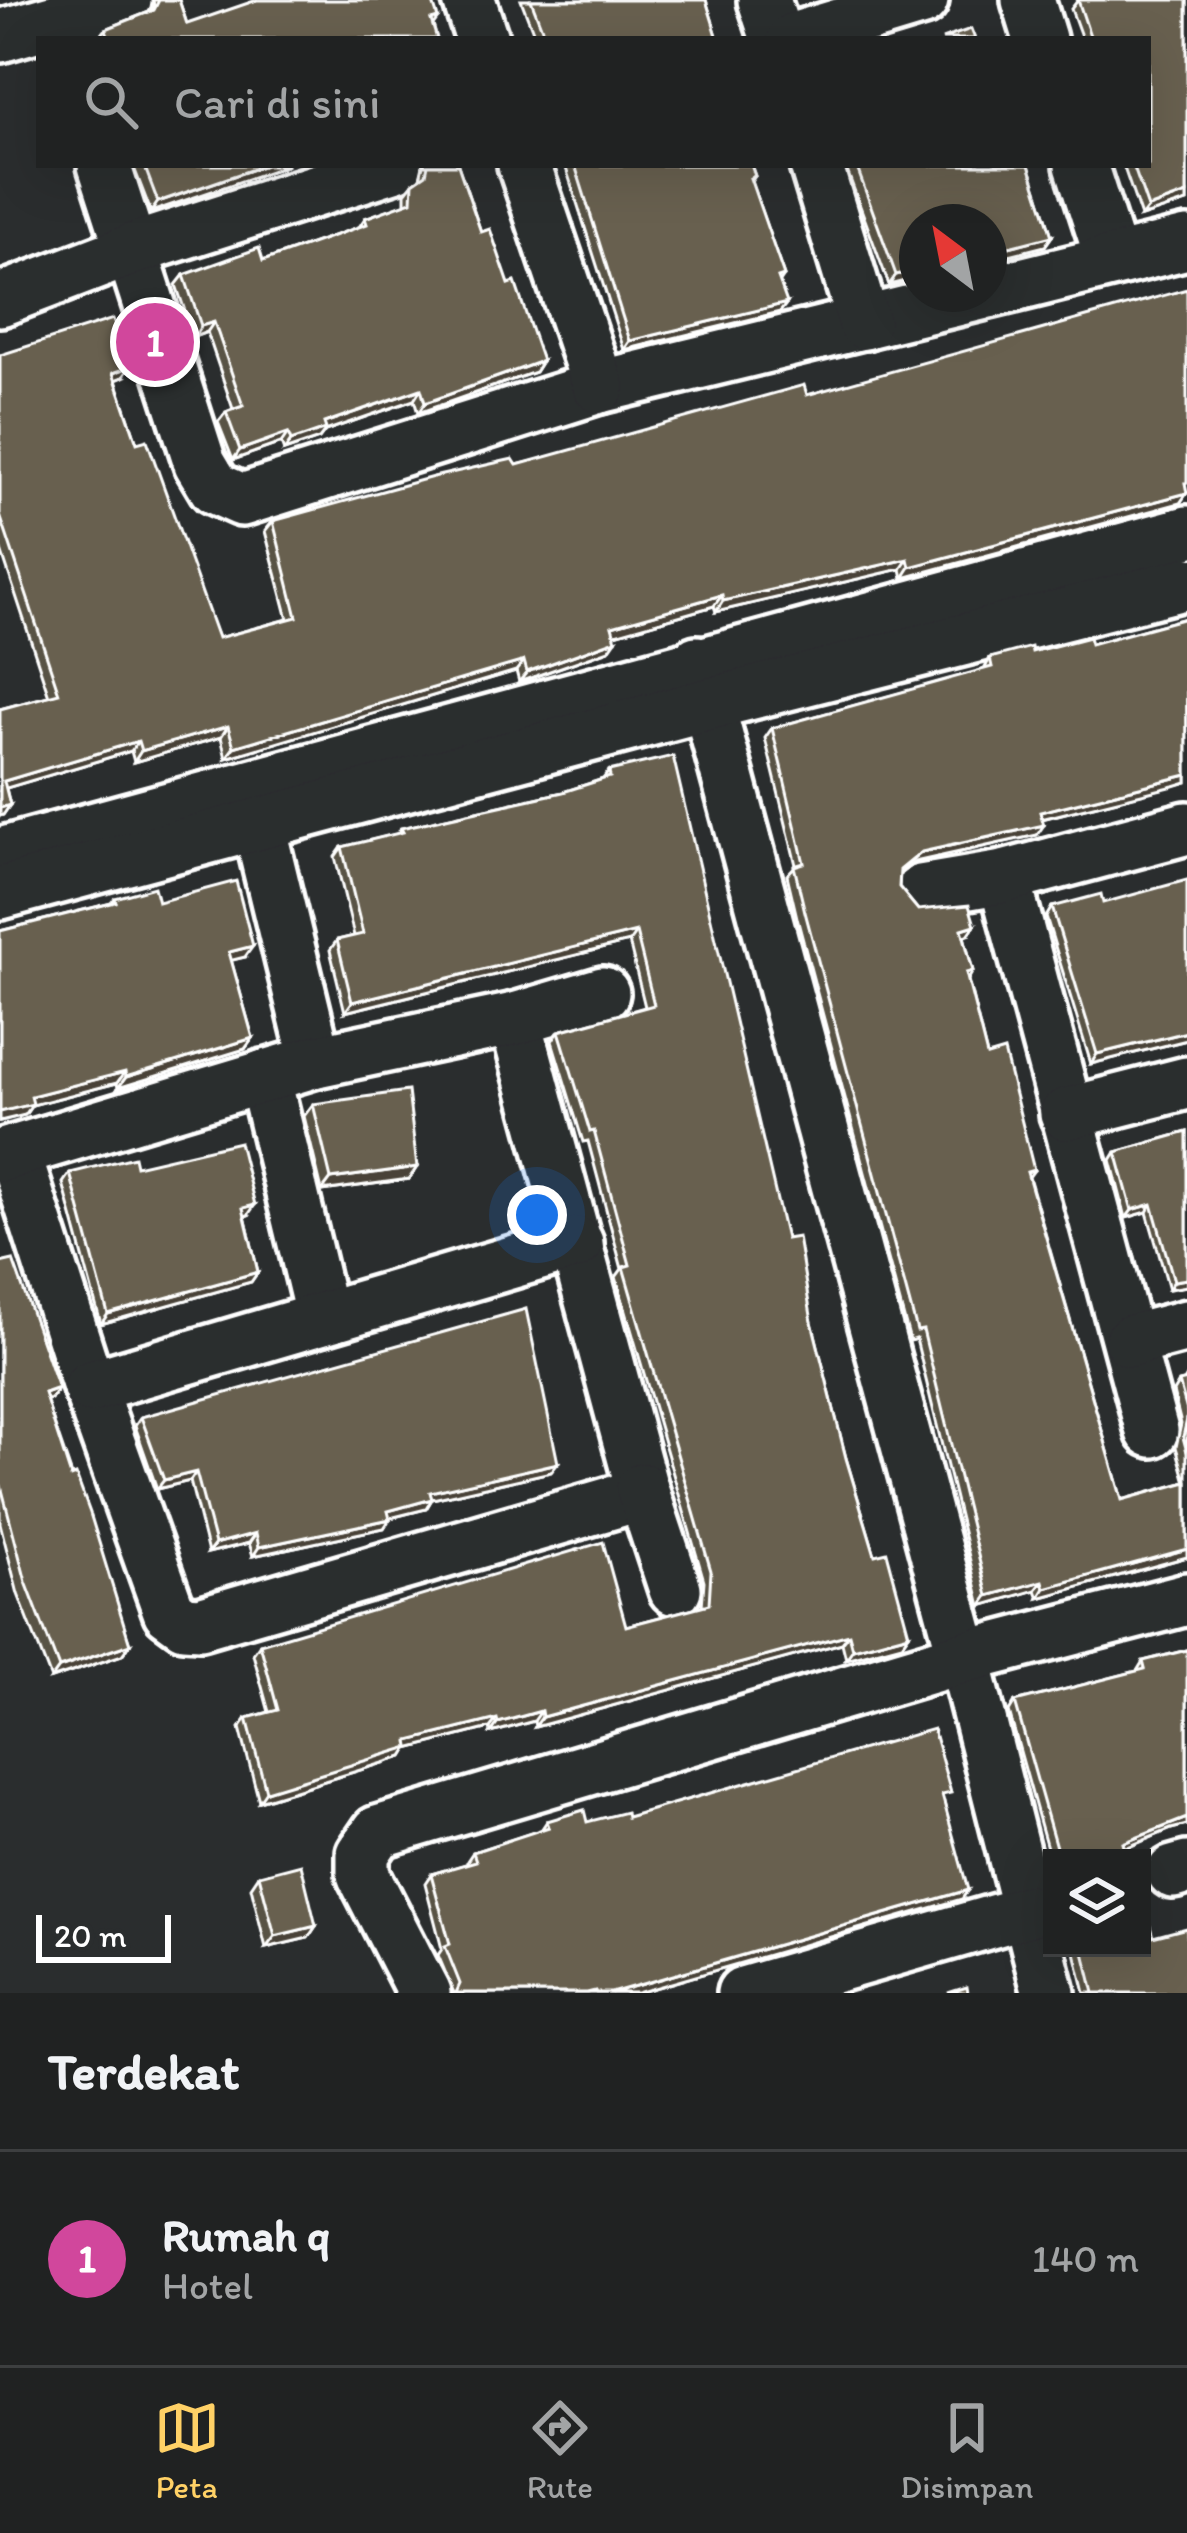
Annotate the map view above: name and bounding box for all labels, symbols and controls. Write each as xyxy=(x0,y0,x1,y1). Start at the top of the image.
search box xyxy=(36,36,1151,168)
icon: search xyxy=(78,69,144,135)
text: Cari di sini xyxy=(174,75,380,129)
north arrow xyxy=(899,204,1007,312)
pin: 1 xyxy=(116,297,194,387)
your location xyxy=(507,1185,567,1245)
map controls xyxy=(1043,1849,1151,1957)
button: layers xyxy=(1043,1849,1151,1957)
scale bar xyxy=(36,1909,171,1962)
text: 20 m xyxy=(54,1916,127,1955)
text: Terdekat xyxy=(48,2041,240,2102)
text: Rumah q xyxy=(162,2208,330,2262)
text: 1 xyxy=(78,2235,96,2282)
text: 140 m xyxy=(1032,2235,1139,2282)
text: Hotel xyxy=(162,2262,253,2309)
tab: Peta xyxy=(154,2395,220,2506)
tab: Rute xyxy=(527,2395,593,2506)
tab: Disimpan xyxy=(900,2395,1033,2506)

